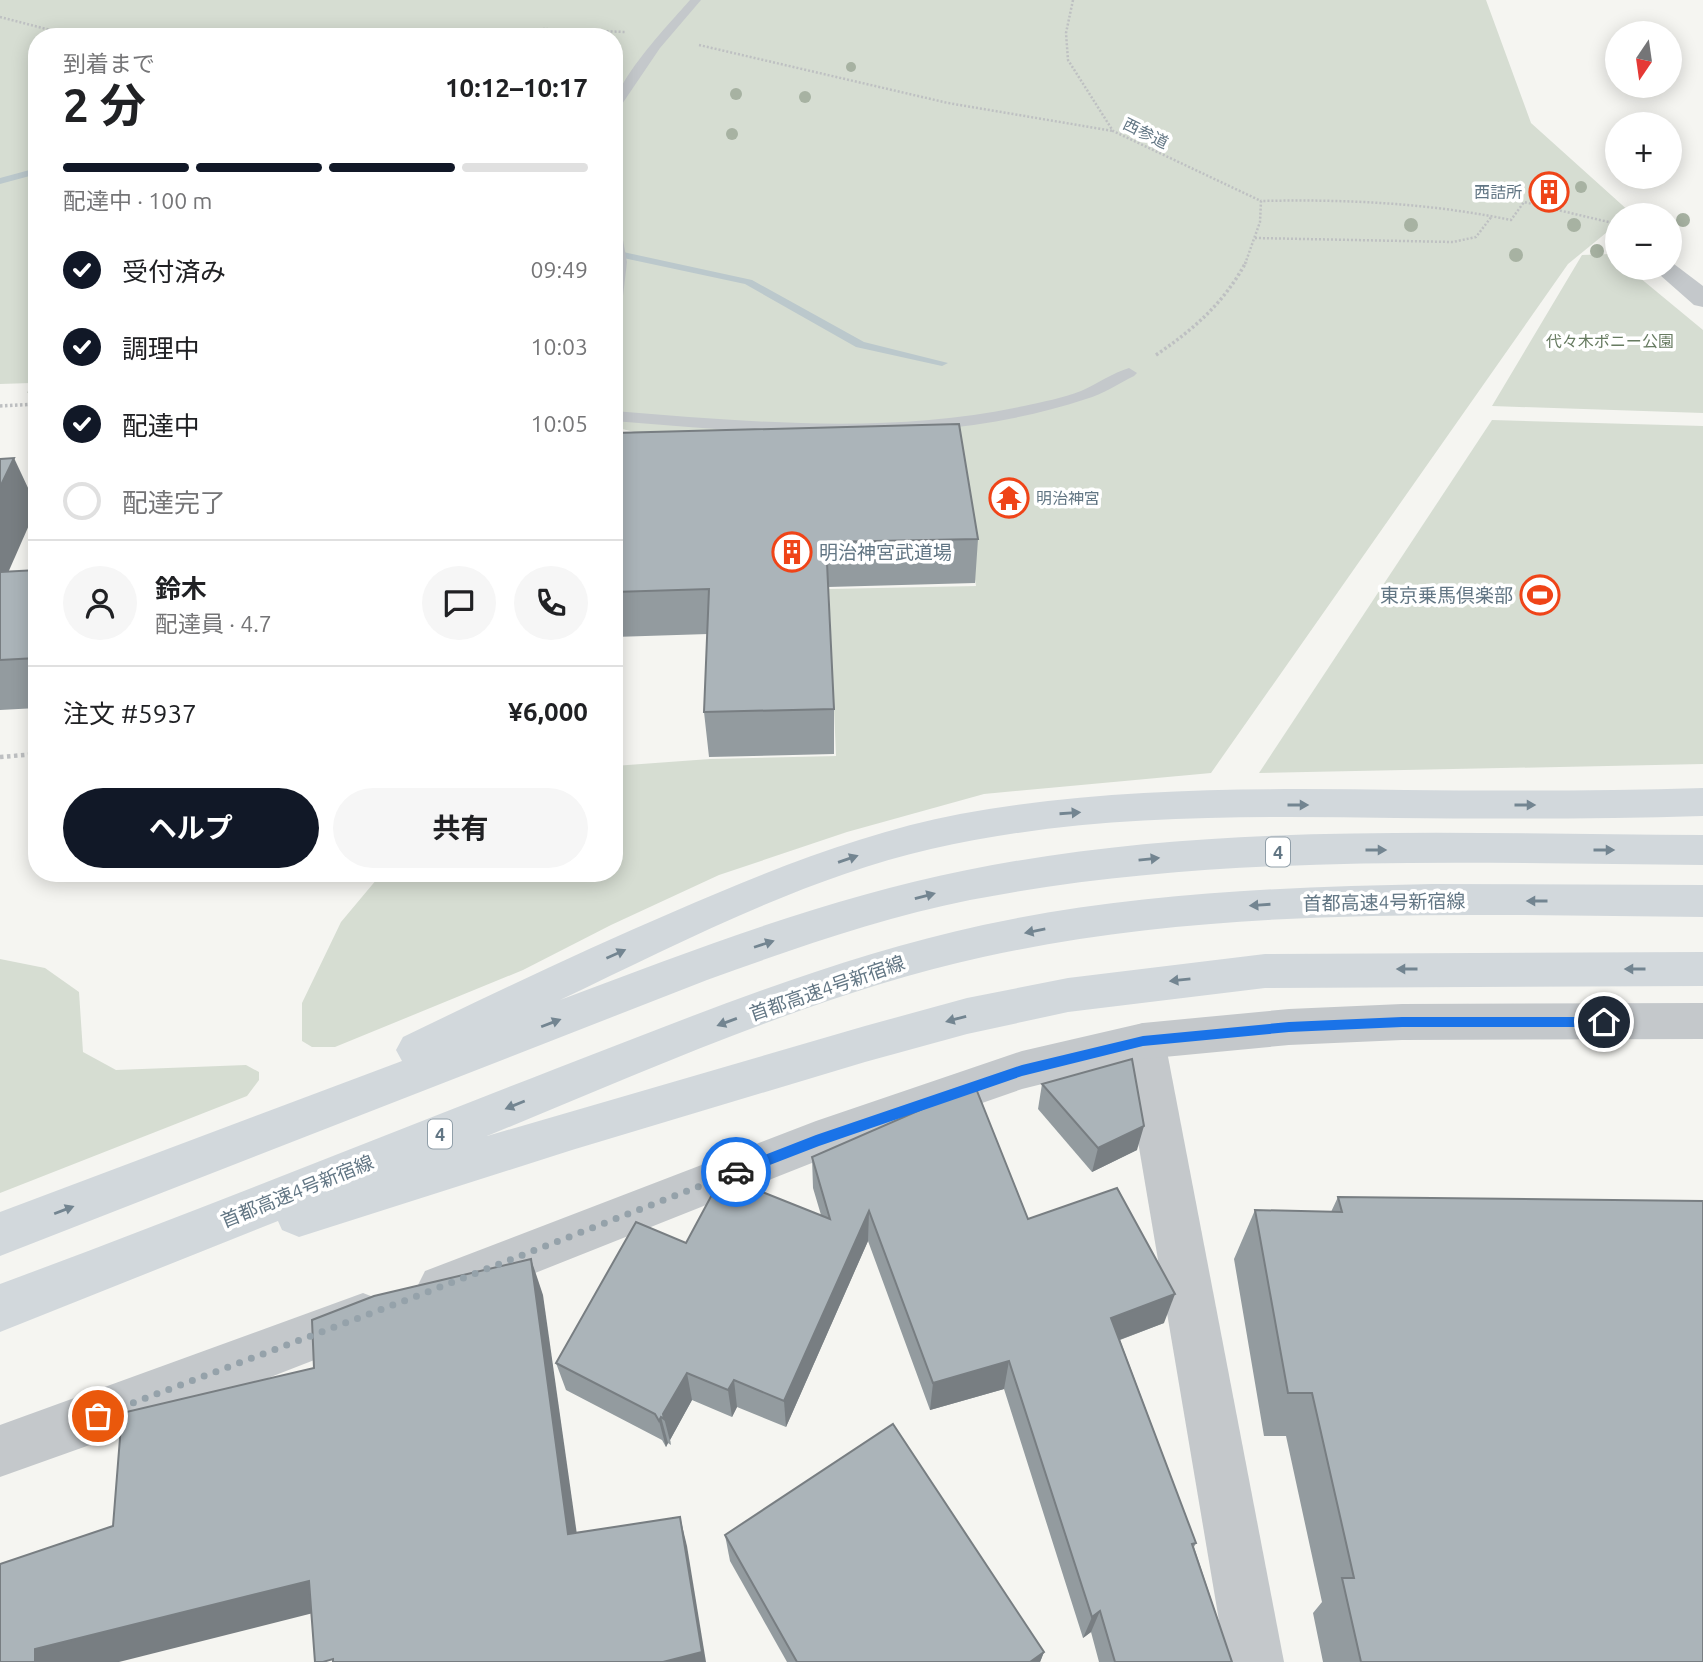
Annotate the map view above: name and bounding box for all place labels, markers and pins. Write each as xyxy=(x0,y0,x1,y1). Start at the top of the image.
building icon: 西詰所 xyxy=(1528,171,1570,213)
place label: 西詰所 xyxy=(1474,183,1522,201)
temple icon: 明治神宮 xyxy=(988,477,1030,519)
place label: 明治神宮 xyxy=(1036,489,1100,507)
building icon: 明治神宮武道場 xyxy=(771,531,813,573)
place label: 明治神宮武道場 xyxy=(819,541,952,563)
sports icon: 東京乗馬倶楽部 xyxy=(1519,574,1561,616)
place label: 東京乗馬倶楽部 xyxy=(1380,584,1513,606)
pin xyxy=(1574,992,1634,1052)
pin xyxy=(68,1386,128,1446)

